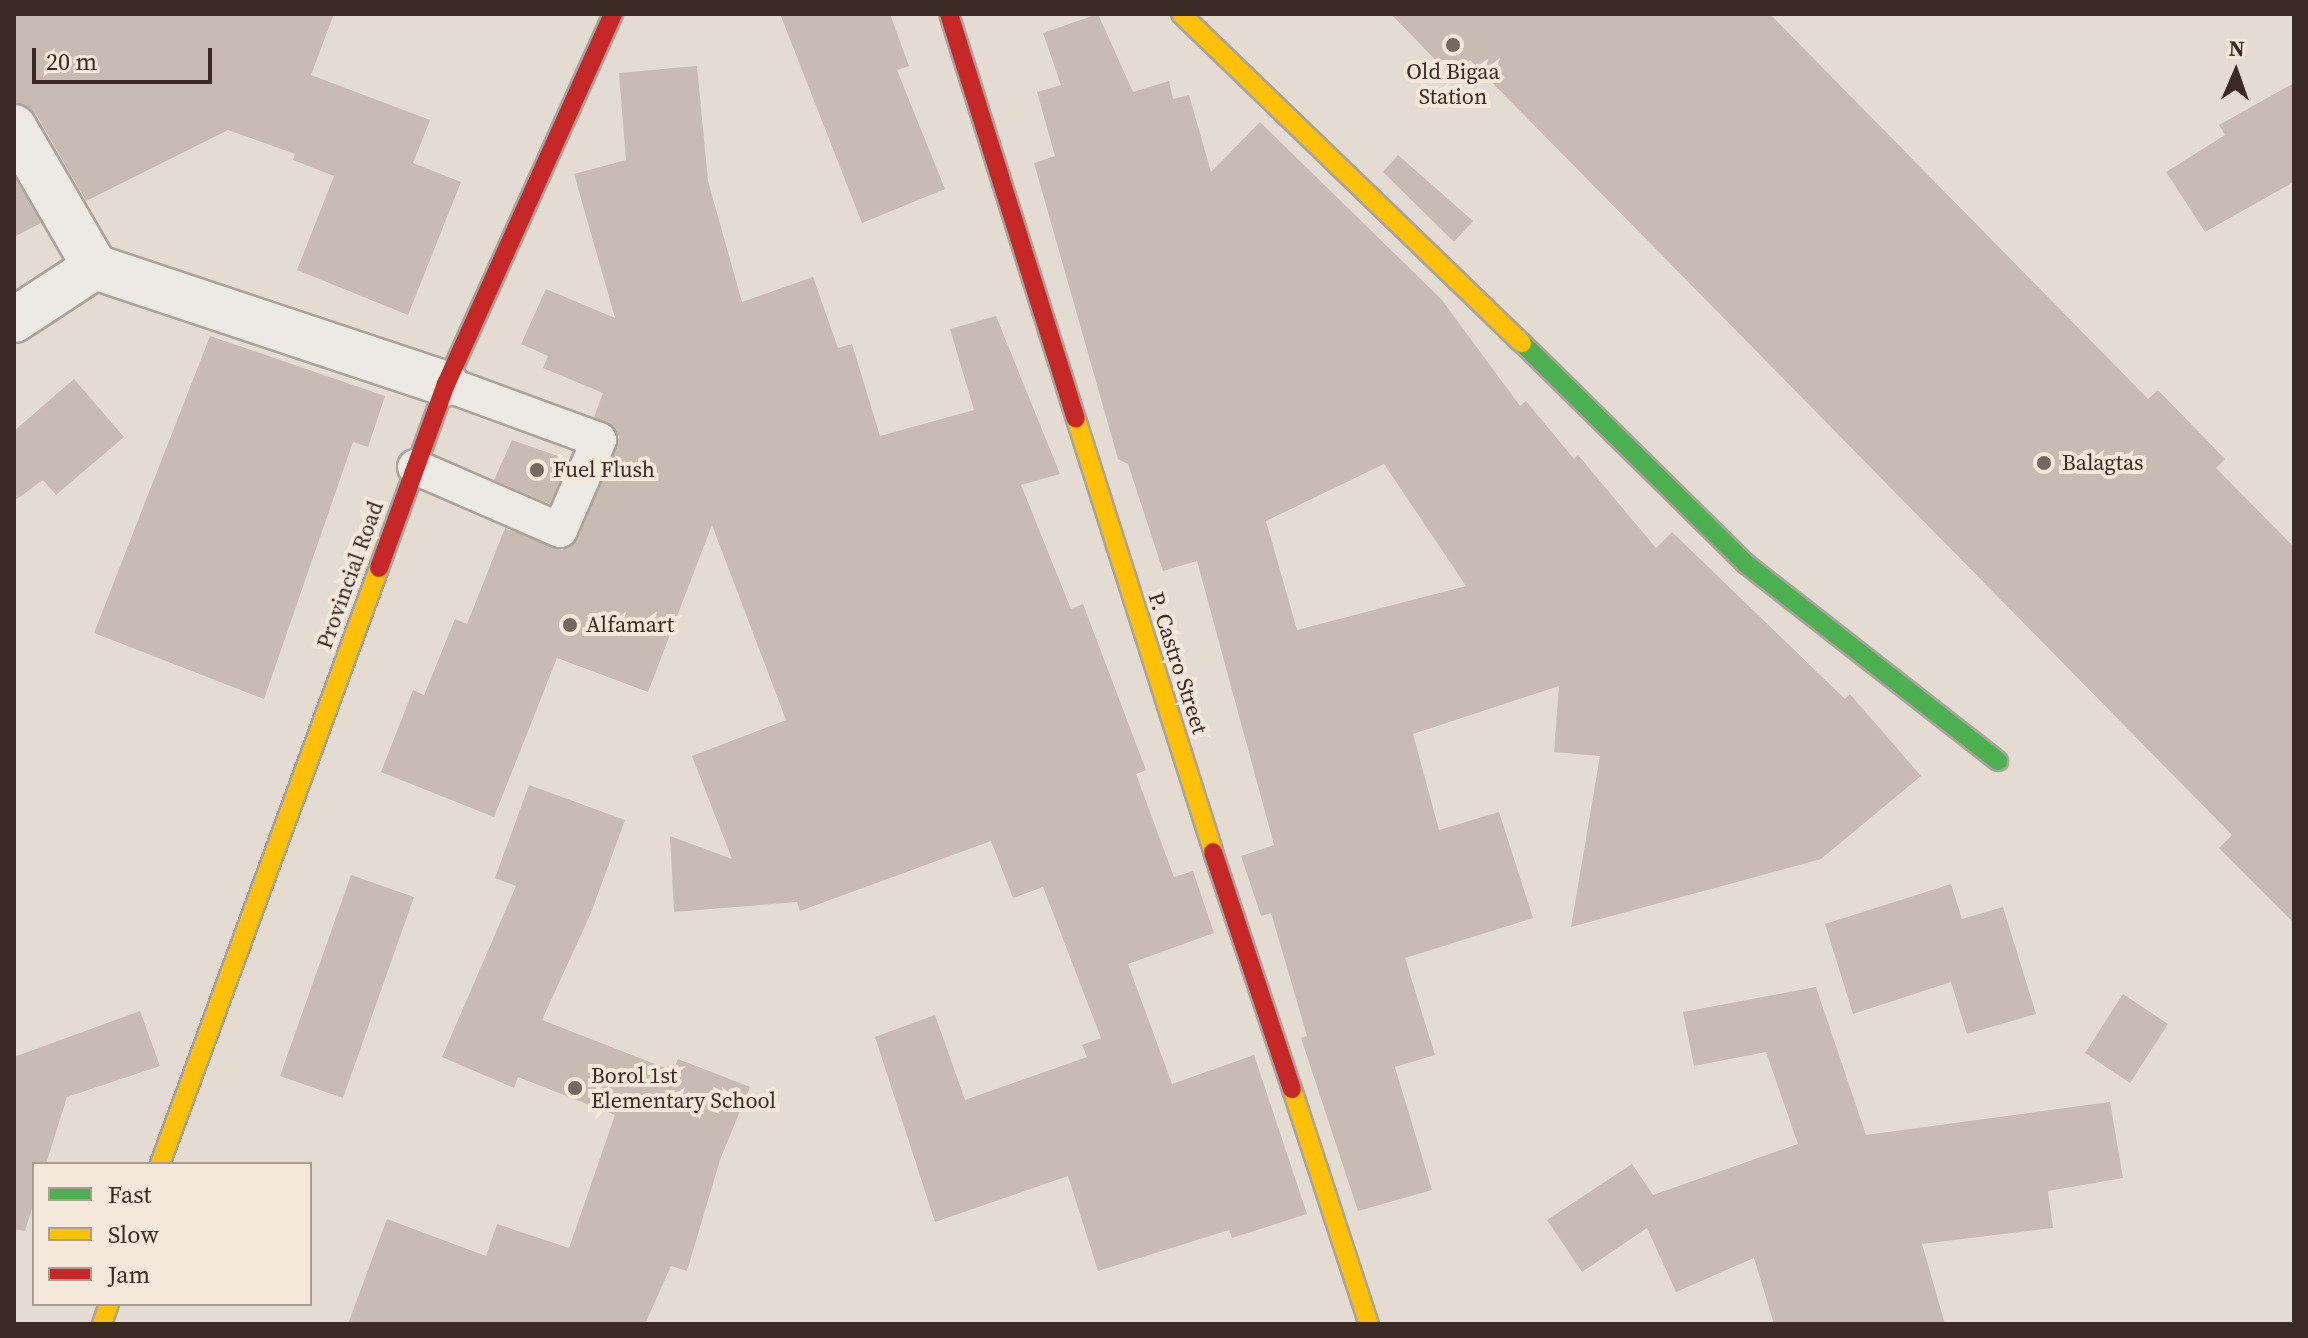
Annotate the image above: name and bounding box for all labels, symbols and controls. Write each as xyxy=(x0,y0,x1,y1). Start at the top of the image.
scale bar xyxy=(36,32,216,82)
north arrow xyxy=(2196,32,2276,112)
text: N xyxy=(2228,33,2245,63)
marker: Old Bigaa Station xyxy=(1444,36,1462,54)
text: 20 m xyxy=(46,45,97,78)
place label: Old Bigaa Station xyxy=(1406,58,1500,110)
place label: Balagtas xyxy=(2062,450,2144,476)
marker: Balagtas xyxy=(2033,452,2055,474)
place label: Fuel Flush xyxy=(553,457,655,483)
marker: Fuel Flush xyxy=(528,461,546,479)
street label: Provincial Road xyxy=(311,498,389,652)
street label: P. Castro Street xyxy=(1143,589,1213,737)
place label: Alfamart xyxy=(586,612,674,638)
marker: Alfamart xyxy=(561,616,579,634)
place label: Borol 1st Elementary School xyxy=(591,1062,776,1114)
marker: Borol 1st Elementary School xyxy=(566,1079,584,1097)
legend xyxy=(32,1162,312,1306)
text: Fast xyxy=(108,1178,151,1211)
text: Slow xyxy=(108,1218,159,1251)
text: Jam xyxy=(108,1258,150,1291)

